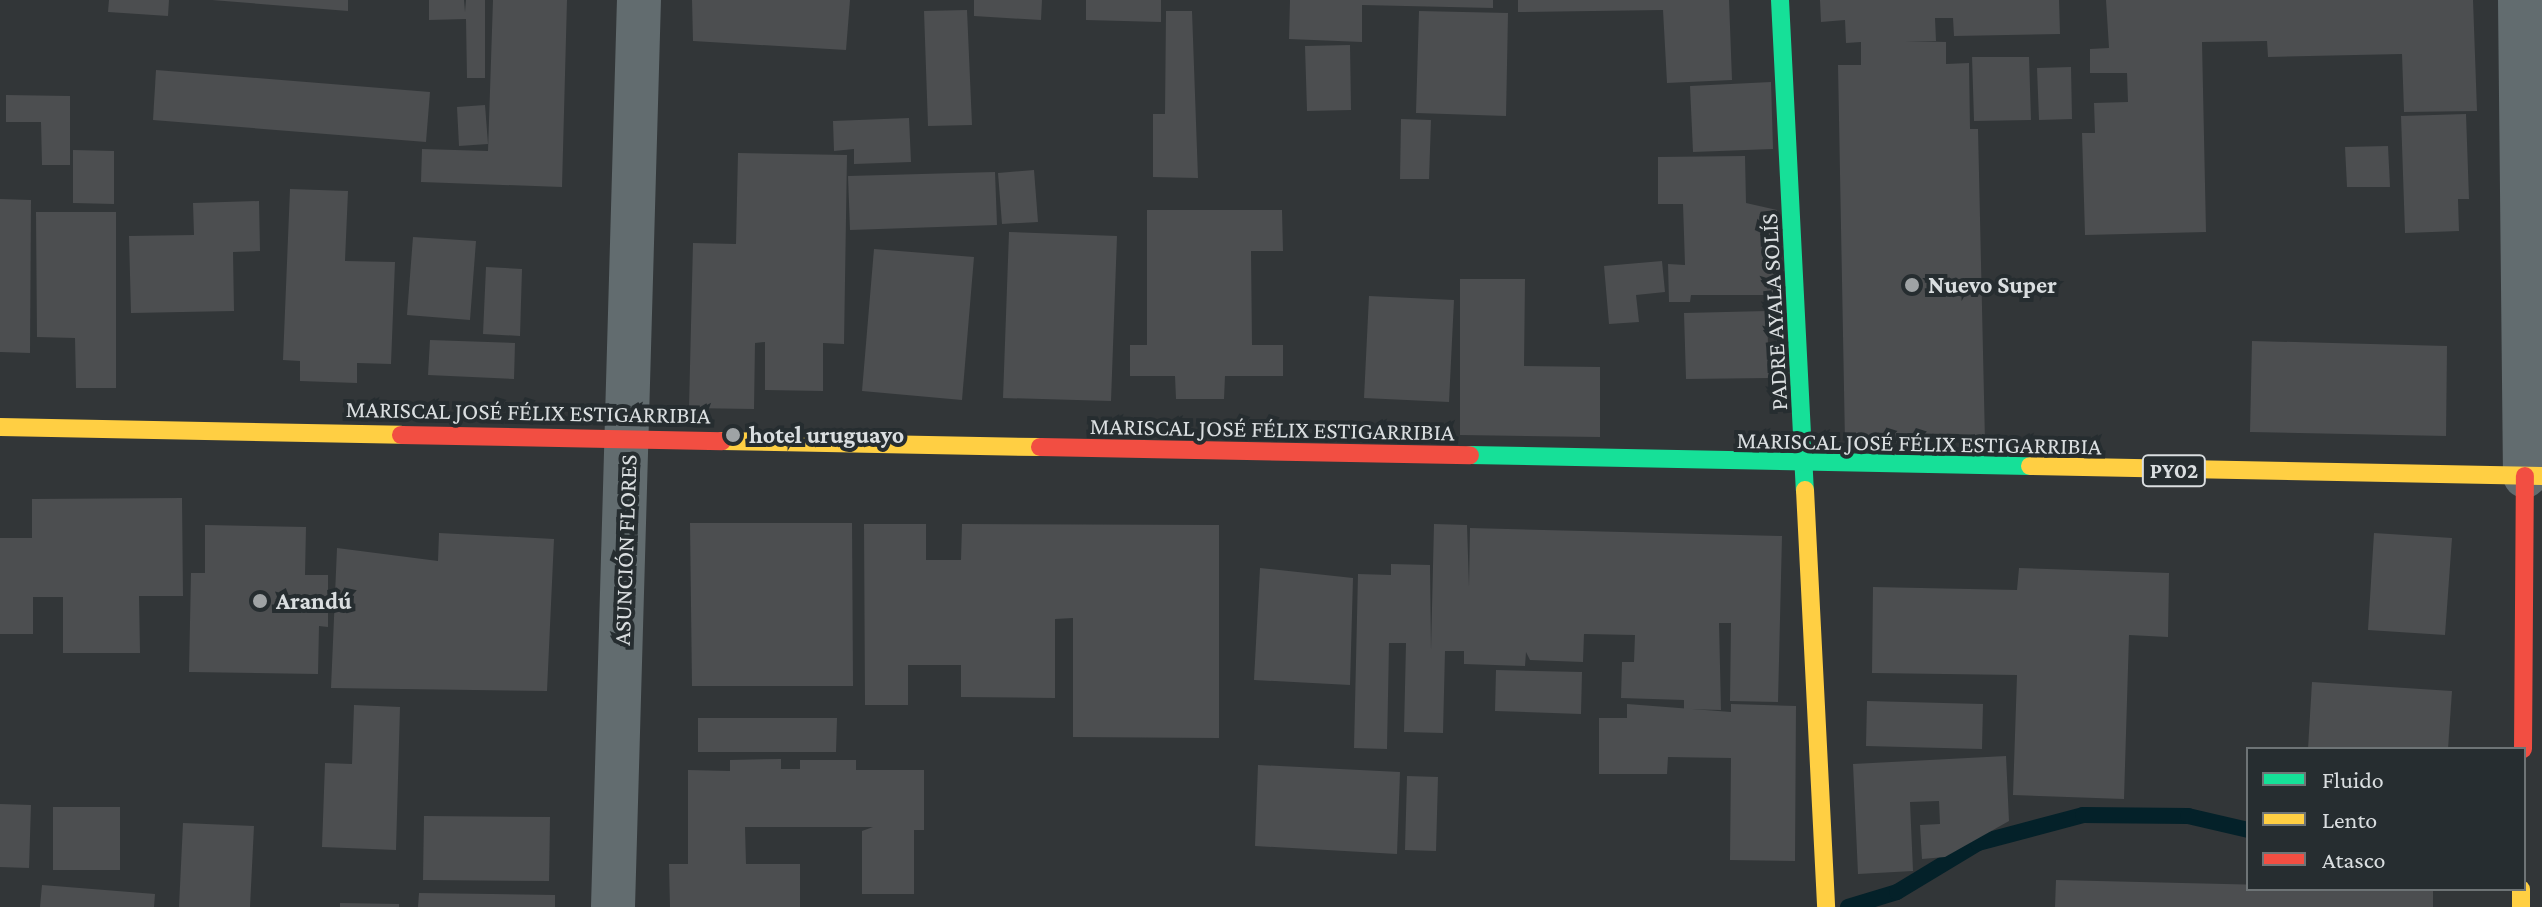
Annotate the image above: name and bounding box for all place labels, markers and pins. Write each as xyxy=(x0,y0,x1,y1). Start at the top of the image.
place label: Nuevo Super xyxy=(1928,271,2057,299)
marker: Nuevo Super xyxy=(1903,276,1921,294)
place label: hotel uruguayo xyxy=(749,421,904,449)
marker: hotel uruguayo xyxy=(724,426,742,444)
place label: Arandú xyxy=(276,587,352,615)
marker: Arandú xyxy=(251,592,269,610)

